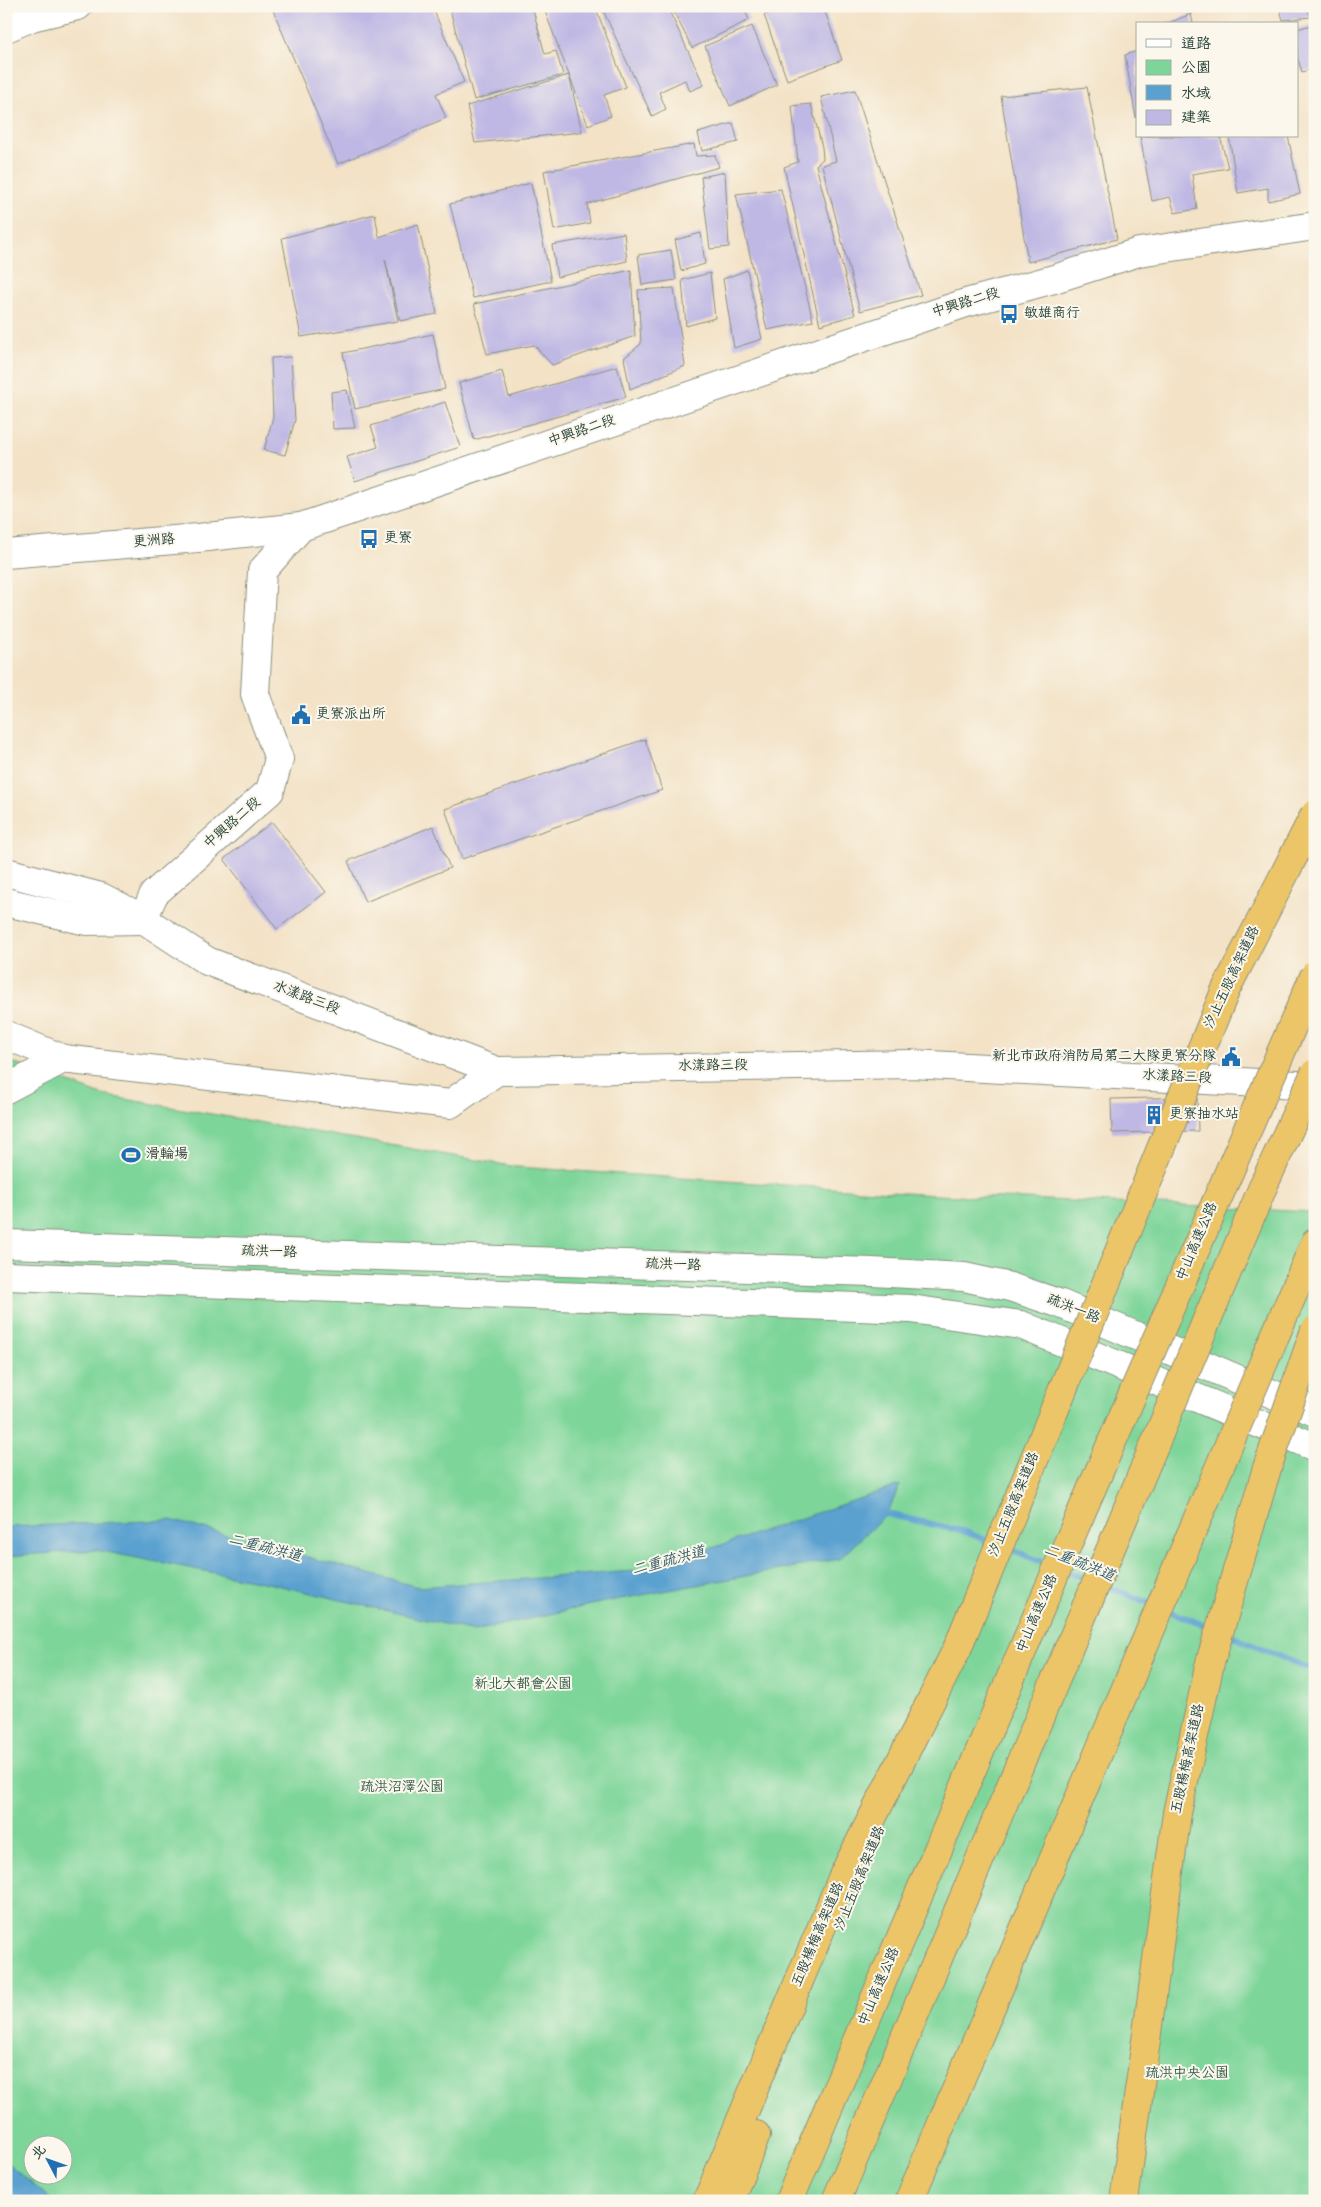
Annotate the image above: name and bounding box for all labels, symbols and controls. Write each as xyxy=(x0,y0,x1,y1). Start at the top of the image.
legend xyxy=(1136,22,1298,138)
text: 道路 xyxy=(1181,36,1211,54)
text: 公園 xyxy=(1181,60,1211,78)
text: 水域 xyxy=(1181,86,1211,104)
text: 建築 xyxy=(1181,110,1211,128)
street label: 中興路二段 xyxy=(930,285,1002,322)
bus stop icon: 敏雄商行 xyxy=(998,303,1020,325)
place label: 敏雄商行 xyxy=(1024,305,1080,323)
street label: 中興路二段 xyxy=(546,412,618,451)
bus stop icon: 更寮 xyxy=(358,528,380,550)
place label: 更寮 xyxy=(384,530,412,548)
street label: 更洲路 xyxy=(132,531,176,552)
public building icon: 更寮派出所 xyxy=(290,704,312,726)
place label: 更寮派出所 xyxy=(316,706,386,724)
street label: 中興路二段 xyxy=(200,794,265,853)
street label: 汐止五股高架道路 xyxy=(1201,923,1264,1032)
street label: 水漾路三段 xyxy=(270,978,342,1019)
public building icon: 新北市政府消防局第二大隊更寮分隊 xyxy=(1220,1046,1242,1068)
place label: 新北市政府消防局第二大隊更寮分隊 xyxy=(992,1048,1216,1066)
street label: 水漾路三段 xyxy=(678,1057,748,1076)
street label: 水漾路三段 xyxy=(1142,1067,1212,1088)
building icon: 更寮抽水站 xyxy=(1143,1104,1165,1126)
place label: 更寮抽水站 xyxy=(1169,1106,1239,1124)
sports icon: 滑輪場 xyxy=(120,1144,142,1166)
place label: 滑輪場 xyxy=(146,1146,188,1164)
street label: 中山高速公路 xyxy=(1173,1200,1222,1284)
street label: 疏洪一路 xyxy=(241,1243,297,1262)
street label: 疏洪一路 xyxy=(645,1256,701,1275)
street label: 疏洪一路 xyxy=(1044,1291,1103,1328)
street label: 汐止五股高架道路 xyxy=(985,1450,1044,1560)
water label: 二重疏洪道 xyxy=(226,1530,306,1567)
water label: 二重疏洪道 xyxy=(1041,1541,1119,1587)
water label: 二重疏洪道 xyxy=(630,1542,709,1580)
street label: 中山高速公路 xyxy=(1013,1572,1062,1656)
park label: 新北大都會公園 xyxy=(474,1676,572,1694)
street label: 五股楊梅高架道路 xyxy=(1168,1702,1209,1816)
park label: 疏洪沼澤公園 xyxy=(360,1779,444,1797)
street label: 汐止五股高架道路 xyxy=(831,1824,890,1934)
street label: 五股楊梅高架道路 xyxy=(788,1880,849,1990)
street label: 中山高速公路 xyxy=(855,1945,904,2029)
park label: 疏洪中央公園 xyxy=(1145,2065,1229,2083)
north arrow xyxy=(22,2134,72,2184)
text: 北 xyxy=(29,2142,51,2164)

